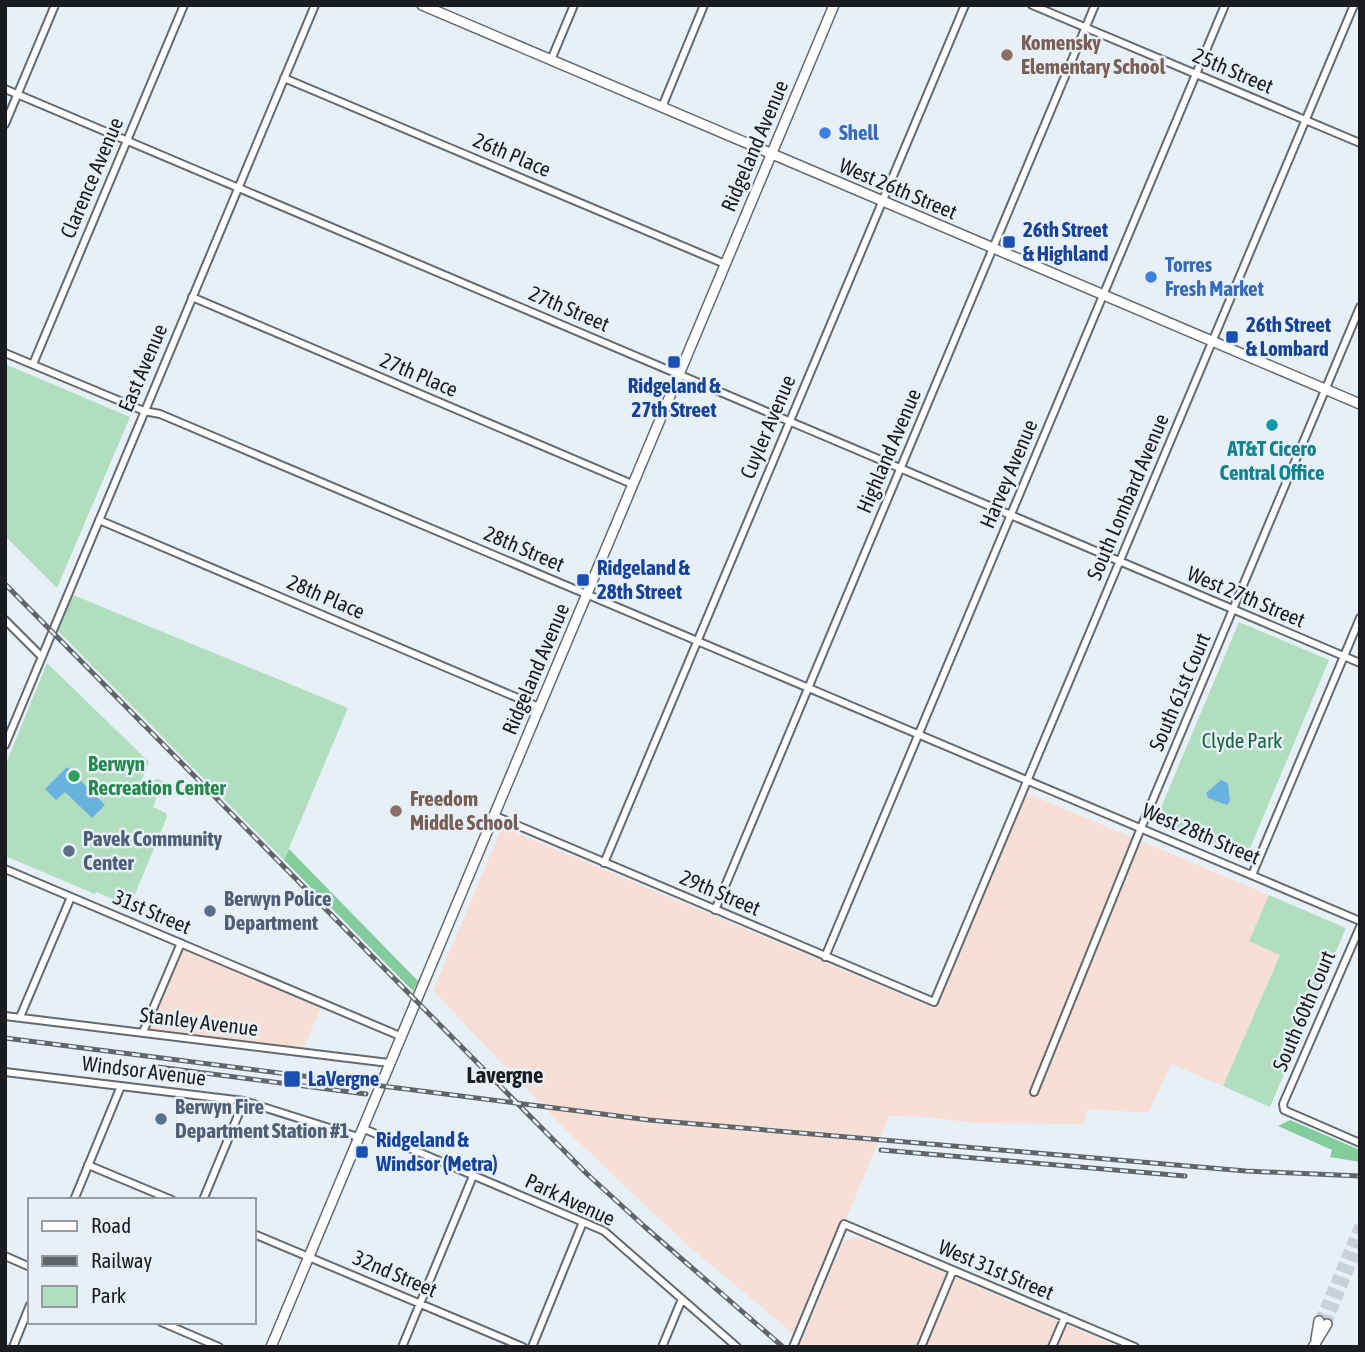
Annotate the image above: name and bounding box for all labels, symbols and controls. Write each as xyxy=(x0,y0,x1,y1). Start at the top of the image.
place label: Komensky Elementary School xyxy=(1021,30,1166,78)
street label: 25th Street xyxy=(1190,42,1277,98)
marker: Komensky Elementary School xyxy=(999,47,1015,63)
street label: Ridgeland Avenue xyxy=(716,77,792,215)
street label: Clarence Avenue xyxy=(55,114,127,242)
place label: Shell xyxy=(839,120,879,144)
marker: Shell xyxy=(817,125,833,141)
street label: 26th Place xyxy=(470,127,555,181)
street label: West 26th Street xyxy=(836,153,961,224)
place label: 26th Street & Highland xyxy=(1023,217,1109,265)
marker: 26th Street & Highland xyxy=(1001,234,1017,250)
place label: Torres Fresh Market xyxy=(1165,252,1264,300)
marker: Torres Fresh Market xyxy=(1143,269,1159,285)
street label: 27th Street xyxy=(526,280,613,336)
place label: 26th Street & Lombard xyxy=(1246,312,1331,360)
street label: East Avenue xyxy=(113,320,171,415)
marker: 26th Street & Lombard xyxy=(1224,329,1240,345)
street label: 27th Place xyxy=(377,347,462,401)
marker: Ridgeland & 27th Street xyxy=(666,354,682,370)
street label: Cuyler Avenue xyxy=(734,371,800,482)
place label: Ridgeland & 27th Street xyxy=(628,373,721,421)
street label: Highland Avenue xyxy=(851,385,925,516)
street label: South Lombard Avenue xyxy=(1081,410,1173,583)
street label: Harvey Avenue xyxy=(974,416,1042,532)
marker: AT&T Cicero Central Office xyxy=(1264,417,1280,433)
place label: AT&T Cicero Central Office xyxy=(1220,436,1324,484)
street label: 28th Street xyxy=(481,520,568,576)
place label: Ridgeland & 28th Street xyxy=(597,555,691,603)
street label: West 27th Street xyxy=(1184,561,1309,632)
street label: 28th Place xyxy=(284,569,369,623)
marker: Ridgeland & 28th Street xyxy=(575,572,591,588)
street label: Ridgeland Avenue xyxy=(497,600,573,738)
street label: South 61st Court xyxy=(1144,629,1215,754)
park label: Clyde Park xyxy=(1202,728,1282,752)
place label: Berwyn Recreation Center xyxy=(88,751,227,799)
marker: Berwyn Recreation Center xyxy=(66,768,82,784)
place label: Freedom Middle School xyxy=(410,786,519,834)
street label: West 28th Street xyxy=(1139,798,1264,869)
marker: Freedom Middle School xyxy=(388,803,404,819)
place label: Pavek Community Center xyxy=(83,826,222,874)
marker: Pavek Community Center xyxy=(61,843,77,859)
street label: 29th Street xyxy=(677,864,764,920)
street label: 31st Street xyxy=(110,884,195,938)
place label: Berwyn Police Department xyxy=(224,886,332,934)
marker: Berwyn Police Department xyxy=(202,903,218,919)
street label: South 60th Court xyxy=(1267,947,1339,1074)
street label: Stanley Avenue xyxy=(139,1002,260,1040)
street label: Windsor Avenue xyxy=(81,1050,207,1090)
district label: Lavergne xyxy=(467,1062,543,1088)
place label: LaVergne xyxy=(308,1066,379,1090)
marker: LaVergne xyxy=(282,1069,302,1089)
place label: Berwyn Fire Department Station #1 xyxy=(175,1094,349,1142)
marker: Berwyn Fire Department Station #1 xyxy=(153,1111,169,1127)
place label: Ridgeland & Windsor (Metra) xyxy=(375,1127,498,1175)
marker: Ridgeland & Windsor (Metra) xyxy=(354,1144,370,1160)
street label: Park Avenue xyxy=(522,1168,619,1230)
legend xyxy=(28,1198,256,1324)
text: Road xyxy=(91,1213,131,1237)
street label: West 31st Street xyxy=(935,1234,1058,1304)
street label: 32nd Street xyxy=(350,1245,441,1301)
text: Railway xyxy=(91,1248,153,1272)
text: Park xyxy=(91,1283,126,1307)

